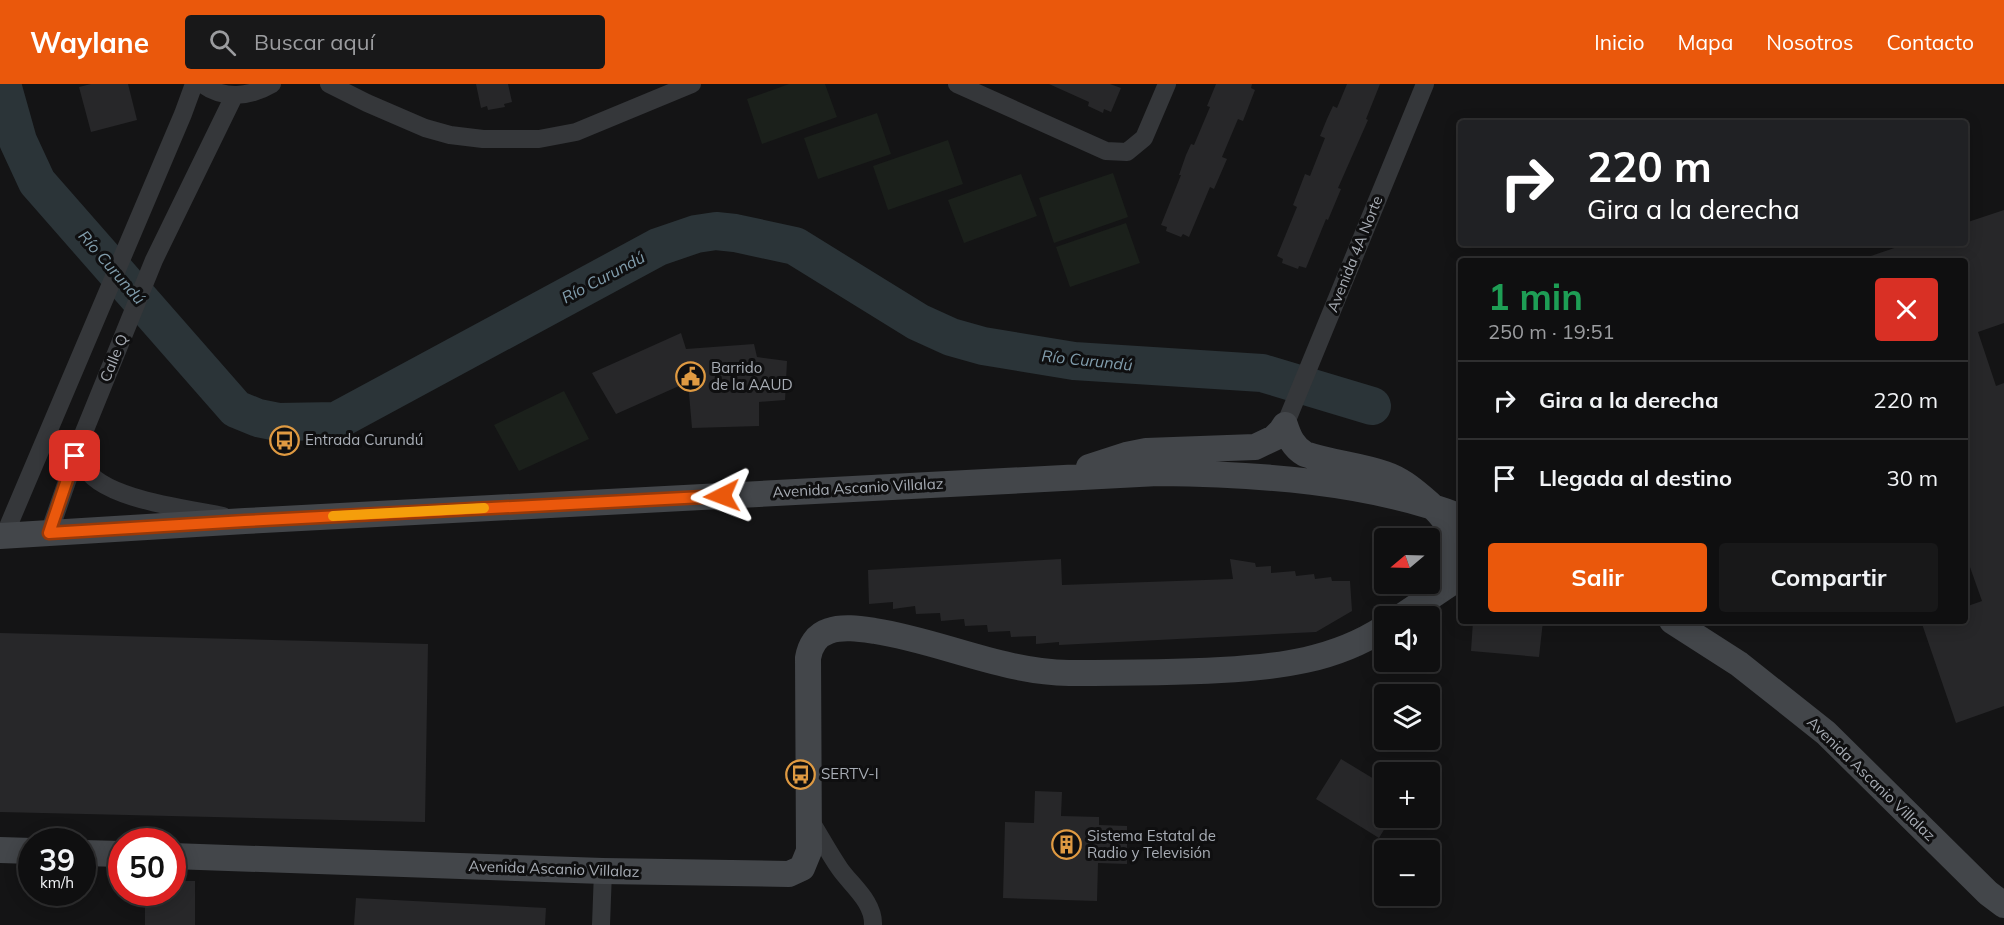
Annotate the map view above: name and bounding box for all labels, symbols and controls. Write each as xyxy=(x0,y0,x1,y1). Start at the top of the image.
search box xyxy=(185,15,605,69)
text: Waylane xyxy=(30,25,149,60)
icon: search xyxy=(206,26,239,59)
text: Buscar aquí xyxy=(254,28,375,56)
text: Inicio xyxy=(1594,29,1644,55)
text: Mapa xyxy=(1677,29,1733,55)
text: Nosotros xyxy=(1766,29,1853,55)
text: Contacto xyxy=(1886,29,1974,55)
text: 220 m xyxy=(1587,140,1712,193)
icon: right xyxy=(1488,144,1566,222)
text: Gira a la derecha xyxy=(1587,192,1800,226)
street label: Avenida 4A Norte xyxy=(1323,193,1387,315)
water label: Río Curundú xyxy=(74,226,150,308)
water label: Río Curundú xyxy=(558,247,648,307)
text: 1 min xyxy=(1488,274,1583,319)
button: close xyxy=(1875,278,1938,341)
text: 250 m · 19:51 xyxy=(1488,319,1614,344)
street label: Calle Q xyxy=(95,331,132,384)
water label: Río Curundú xyxy=(1040,345,1134,375)
place label: Barrido de la AAUD xyxy=(711,358,793,394)
public building icon: Barrido de la AAUD xyxy=(674,361,706,393)
icon: right xyxy=(1488,384,1521,417)
text: Gira a la derecha xyxy=(1539,386,1719,414)
text: 220 m xyxy=(1873,386,1938,414)
bus stop icon: Entrada Curundú xyxy=(268,424,300,456)
pin xyxy=(49,430,100,481)
place label: Entrada Curundú xyxy=(305,430,423,449)
icon: arrive xyxy=(58,439,91,472)
icon: arrive xyxy=(1488,462,1521,495)
position arrow xyxy=(690,464,754,528)
text: Llegada al destino xyxy=(1539,464,1732,492)
text: 30 m xyxy=(1887,464,1938,492)
street label: Avenida Ascanio Villalaz xyxy=(772,474,944,501)
north arrow xyxy=(1374,528,1440,594)
map controls xyxy=(1374,528,1440,906)
button: Salir xyxy=(1488,543,1707,612)
button: Compartir xyxy=(1719,543,1938,612)
button: sound xyxy=(1374,606,1440,672)
button: layers xyxy=(1374,684,1440,750)
street label: Avenida Ascanio Villalaz xyxy=(1803,712,1940,845)
bus stop icon: SERTV-I xyxy=(784,758,816,790)
button: + xyxy=(1374,762,1440,828)
place label: SERTV-I xyxy=(821,764,879,783)
place label: Sistema Estatal de Radio y Televisión xyxy=(1087,826,1216,862)
speed limit sign: 50 xyxy=(108,828,186,906)
building icon: Sistema Estatal de Radio y Televisión xyxy=(1050,829,1082,861)
button: − xyxy=(1374,840,1440,906)
text: 39 xyxy=(39,841,75,879)
street label: Avenida Ascanio Villalaz xyxy=(468,856,640,881)
text: km/h xyxy=(40,873,74,892)

